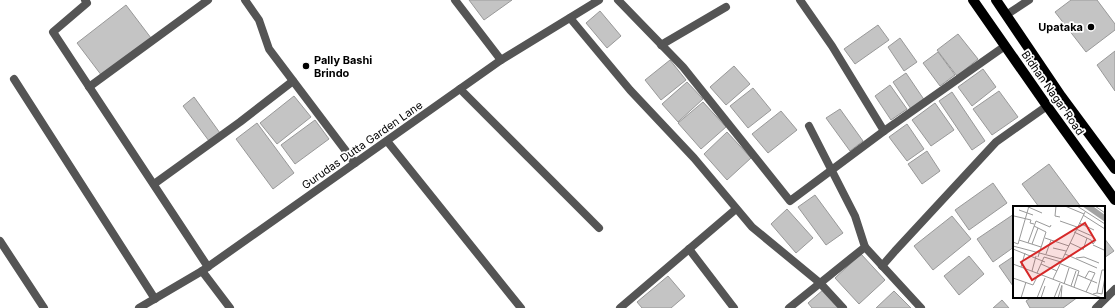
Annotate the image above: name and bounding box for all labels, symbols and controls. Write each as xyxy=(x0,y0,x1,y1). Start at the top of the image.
place label: Upataka xyxy=(1038,20,1083,34)
marker: Upataka xyxy=(1086,22,1096,32)
street label: Bidhan Nagar Road xyxy=(1019,48,1087,138)
place label: Pally Bashi Brindo xyxy=(314,53,372,80)
marker: Pally Bashi Brindo xyxy=(301,61,311,71)
street label: Gurudas Dutta Garden Lane xyxy=(299,98,425,192)
inset map xyxy=(1013,206,1105,298)

